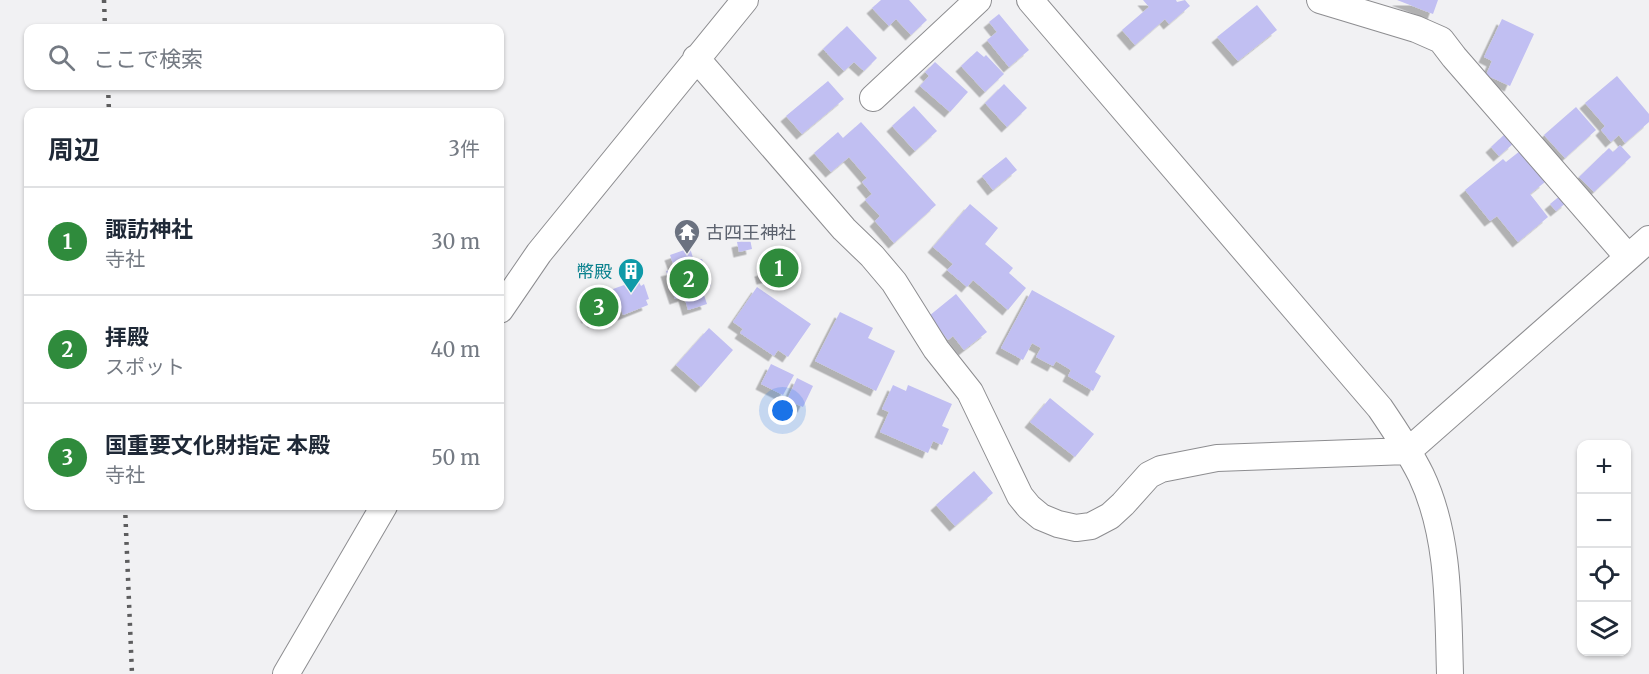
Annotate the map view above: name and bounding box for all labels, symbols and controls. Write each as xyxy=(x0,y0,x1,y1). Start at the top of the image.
search box xyxy=(24,24,504,90)
icon: search xyxy=(45,41,78,74)
text: ここで検索 xyxy=(93,45,203,73)
text: 周辺 xyxy=(48,133,100,166)
text: 3件 xyxy=(449,136,480,161)
text: 諏訪神社 xyxy=(105,215,193,243)
temple icon: 古四王神社 xyxy=(672,217,702,255)
place label: 古四王神社 xyxy=(706,221,796,244)
text: 1 xyxy=(63,229,72,254)
text: 30 m xyxy=(431,229,480,254)
text: 寺社 xyxy=(105,246,145,271)
pin: 1 xyxy=(760,246,798,290)
building icon: 幣殿 xyxy=(616,256,646,294)
pin: 2 xyxy=(670,256,708,302)
place label: 幣殿 xyxy=(576,260,612,283)
pin: 3 xyxy=(580,284,618,330)
text: 拝殿 xyxy=(105,323,149,351)
text: 2 xyxy=(62,337,73,362)
text: 40 m xyxy=(430,337,480,362)
text: スポット xyxy=(105,354,185,379)
your location xyxy=(768,396,797,425)
text: 国重要文化財指定 本殿 xyxy=(105,431,330,459)
map controls xyxy=(1577,440,1631,656)
button: + xyxy=(1577,440,1631,494)
text: 3 xyxy=(62,445,73,470)
text: 50 m xyxy=(431,445,480,470)
text: 寺社 xyxy=(105,462,145,487)
button: − xyxy=(1577,494,1631,548)
button: locate xyxy=(1577,548,1631,602)
button: layers xyxy=(1577,602,1631,656)

